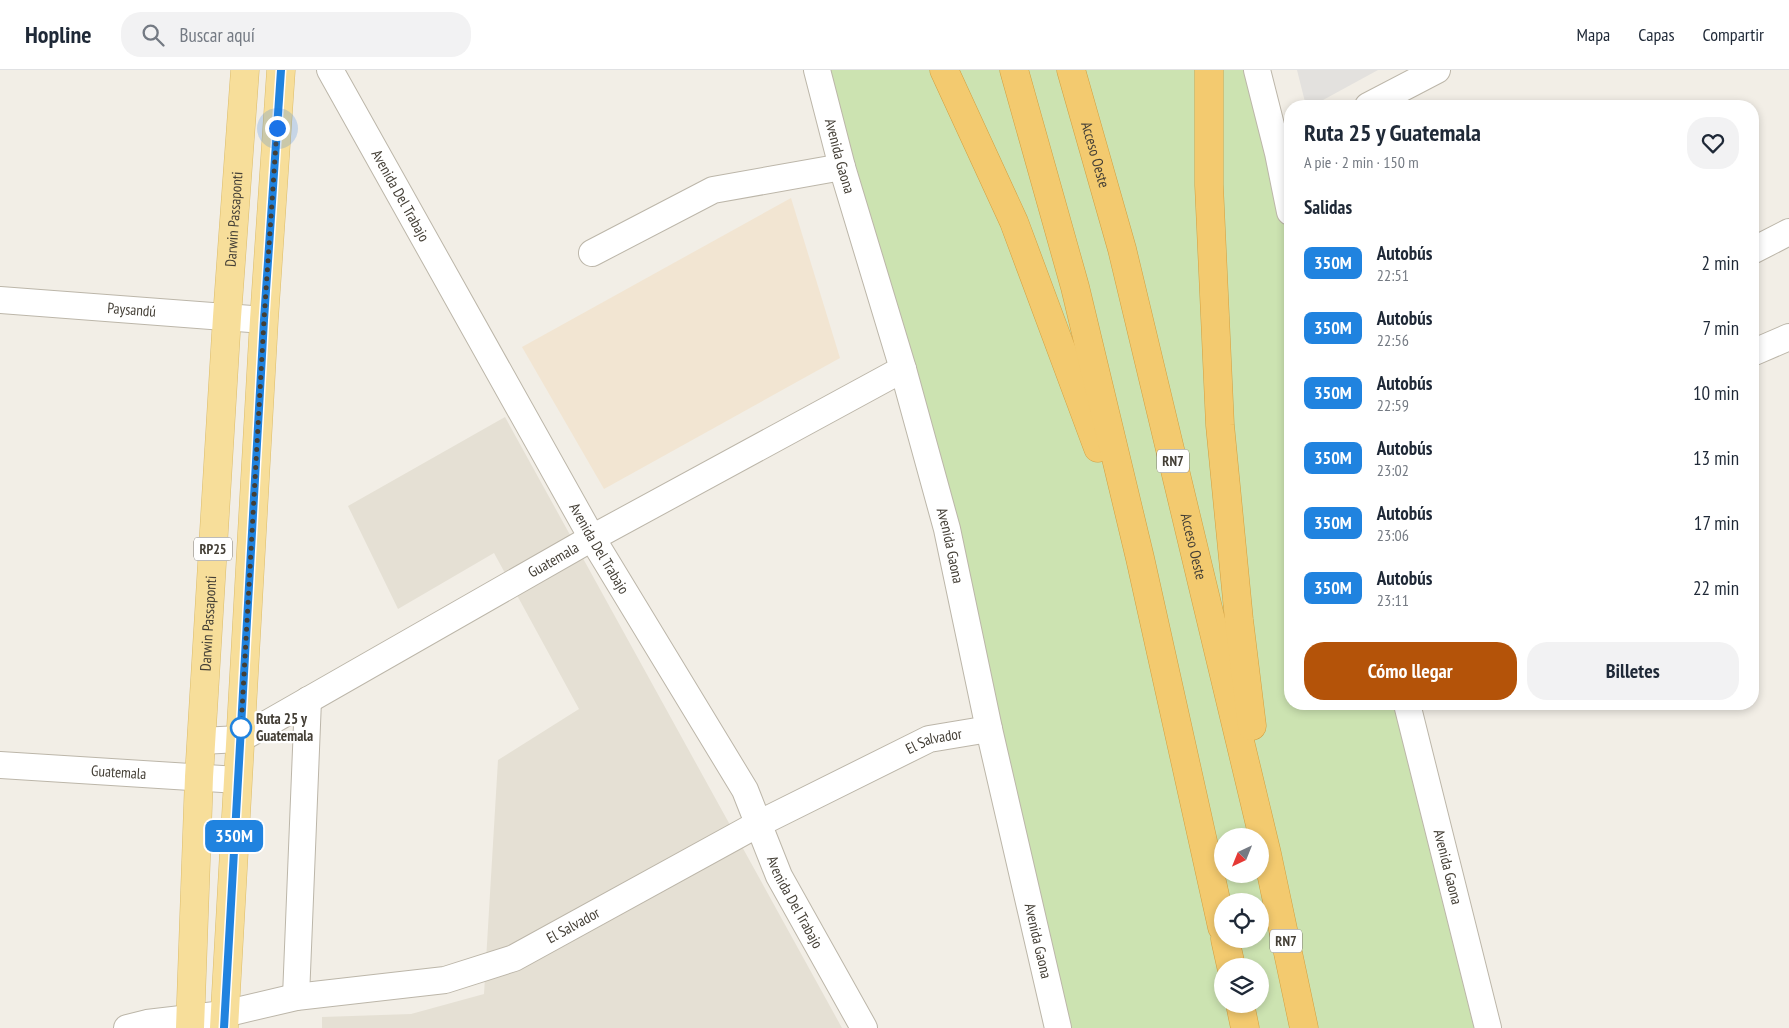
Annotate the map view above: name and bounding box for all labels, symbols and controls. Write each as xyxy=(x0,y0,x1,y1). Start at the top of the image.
search box xyxy=(121,12,471,57)
text: Hopline xyxy=(25,19,91,50)
icon: search xyxy=(139,21,167,49)
text: Buscar aquí xyxy=(179,23,255,47)
text: Mapa xyxy=(1577,23,1610,46)
text: Capas xyxy=(1638,23,1675,46)
text: Compartir xyxy=(1703,23,1764,46)
your location xyxy=(265,116,290,141)
street label: Avenida Gaona xyxy=(821,117,859,196)
text: Ruta 25 y Guatemala xyxy=(1304,117,1481,148)
button: heart xyxy=(1687,117,1739,169)
street label: Acceso Oeste xyxy=(1077,119,1114,190)
street label: Avenida Del Trabajo xyxy=(367,146,434,245)
text: A pie · 2 min · 150 m xyxy=(1304,152,1419,172)
street label: Darwin Passaponti xyxy=(221,171,247,268)
text: Salidas xyxy=(1304,195,1352,219)
text: Autobús xyxy=(1377,241,1432,265)
text: 350M xyxy=(1314,251,1352,274)
text: 2 min xyxy=(1702,251,1739,275)
text: 22:51 xyxy=(1377,265,1409,285)
street label: Paysandú xyxy=(107,298,157,321)
text: Autobús xyxy=(1377,306,1432,330)
text: 350M xyxy=(1314,316,1352,339)
text: 7 min xyxy=(1702,316,1739,340)
text: 22:56 xyxy=(1377,330,1409,350)
text: Autobús xyxy=(1377,371,1432,395)
text: 350M xyxy=(1314,381,1352,404)
text: 10 min xyxy=(1693,381,1739,405)
text: 22:59 xyxy=(1377,395,1409,415)
text: Autobús xyxy=(1377,436,1432,460)
text: 350M xyxy=(1314,446,1352,469)
text: 13 min xyxy=(1693,446,1739,470)
road number: RN7 xyxy=(1157,450,1189,472)
text: 23:02 xyxy=(1377,460,1409,480)
street label: Avenida Del Trabajo xyxy=(565,499,634,597)
text: Autobús xyxy=(1377,501,1432,525)
street label: Avenida Gaona xyxy=(933,506,968,585)
street label: Acceso Oeste xyxy=(1177,511,1211,582)
text: 350M xyxy=(1314,511,1352,534)
text: 17 min xyxy=(1694,511,1739,535)
text: 23:06 xyxy=(1377,525,1409,545)
road number: RP25 xyxy=(194,538,232,560)
street label: Guatemala xyxy=(524,538,582,582)
text: Autobús xyxy=(1377,566,1432,590)
street label: Darwin Passaponti xyxy=(195,575,220,672)
text: 350M xyxy=(1314,576,1352,599)
text: 22 min xyxy=(1693,576,1739,600)
text: 23:11 xyxy=(1377,590,1409,610)
button: Cómo llegar xyxy=(1304,642,1517,700)
button: Billetes xyxy=(1527,642,1739,700)
place label: Ruta 25 y Guatemala xyxy=(256,709,313,745)
marker: Ruta 25 y Guatemala xyxy=(230,717,252,739)
street label: El Salvador xyxy=(902,724,964,758)
street label: Guatemala xyxy=(91,761,147,783)
line badge: 350M xyxy=(199,820,269,852)
text: 350M xyxy=(215,824,253,847)
street label: Avenida Gaona xyxy=(1430,827,1467,906)
north arrow xyxy=(1214,828,1269,882)
map controls xyxy=(1214,828,1269,1013)
street label: Avenida Del Trabajo xyxy=(763,853,828,952)
button: locate xyxy=(1214,893,1269,948)
street label: Avenida Gaona xyxy=(1021,901,1056,980)
street label: El Salvador xyxy=(543,902,604,947)
road number: RN7 xyxy=(1270,929,1302,952)
button: layers xyxy=(1214,958,1269,1013)

